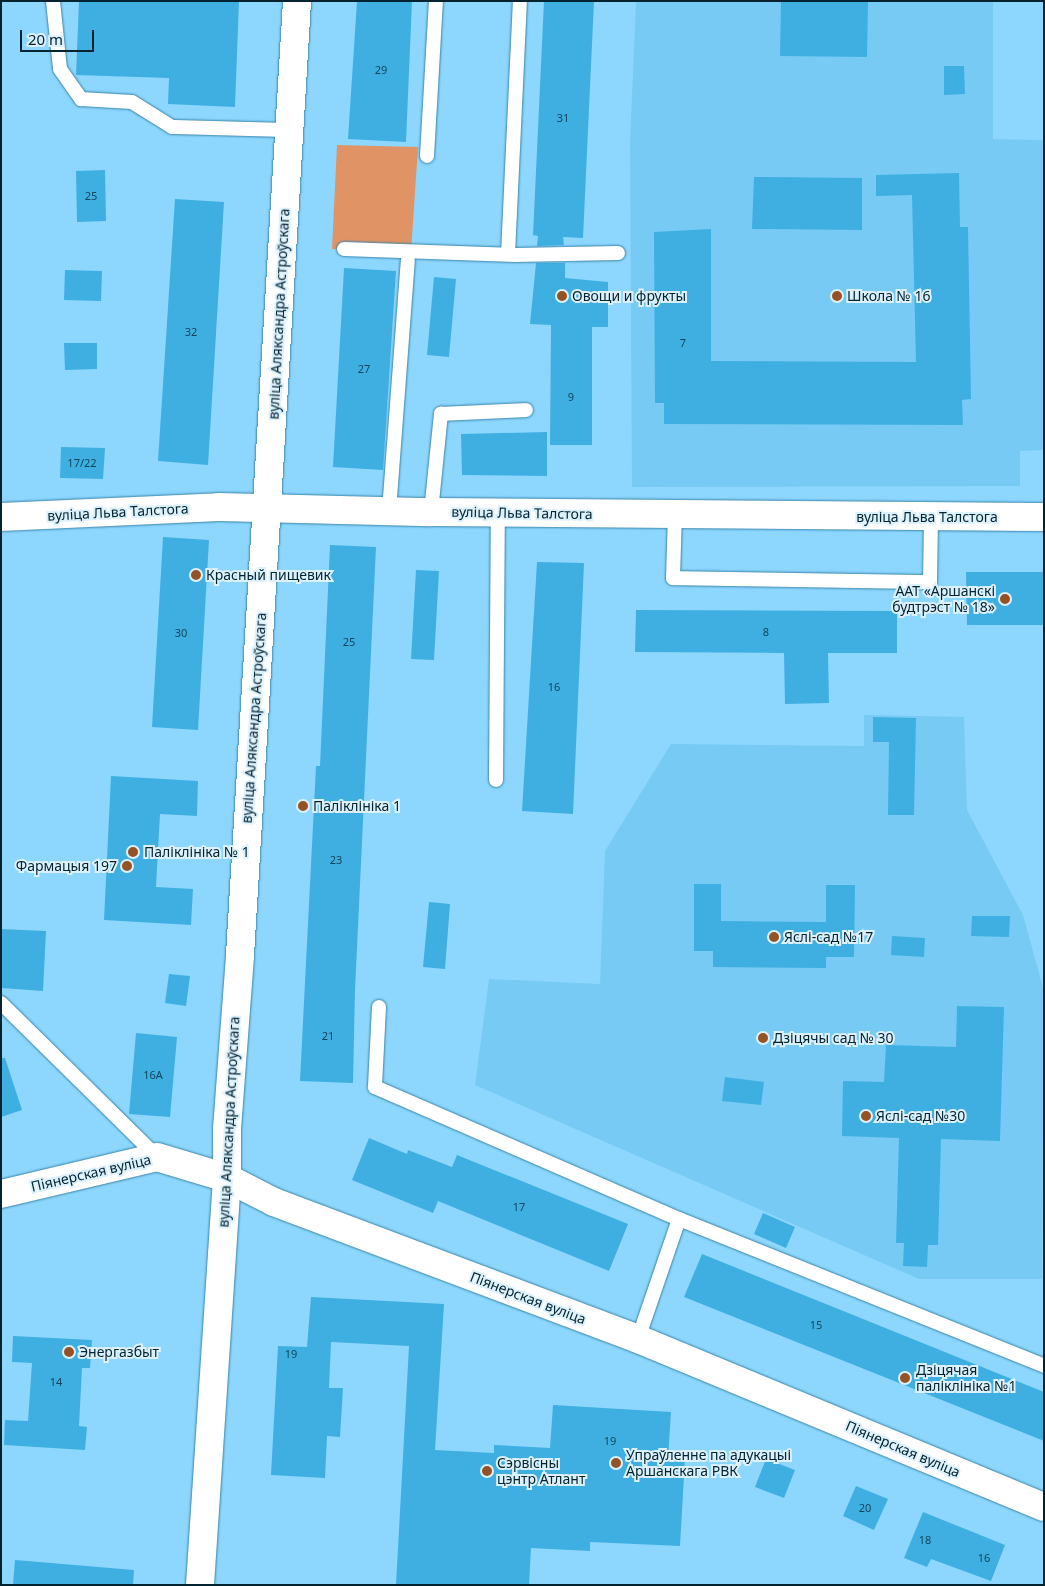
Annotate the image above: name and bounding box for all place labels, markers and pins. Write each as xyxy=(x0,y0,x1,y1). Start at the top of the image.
place label: Овощи и фрукты xyxy=(572,288,686,304)
place label: Школа № 16 xyxy=(847,288,931,304)
marker: Овощи и фрукты xyxy=(556,290,568,302)
marker: Школа № 16 xyxy=(831,290,843,302)
place label: Красный пищевик xyxy=(206,567,331,583)
marker: Красный пищевик xyxy=(190,569,202,581)
place label: ААТ «Аршанскі будтрэст № 18» xyxy=(892,583,995,616)
marker: ААТ «Аршанскі будтрэст № 18» xyxy=(999,593,1011,605)
place label: Паліклініка 1 xyxy=(313,798,401,814)
marker: Паліклініка 1 xyxy=(297,800,309,812)
place label: Паліклініка № 1 xyxy=(144,844,250,860)
marker: Паліклініка № 1 xyxy=(126,845,140,859)
place label: Фармацыя 197 xyxy=(16,858,117,874)
marker: Фармацыя 197 xyxy=(121,860,133,872)
place label: Яслі-сад №17 xyxy=(784,929,873,945)
marker: Яслі-сад №17 xyxy=(768,931,780,943)
place label: Дзіцячы сад № 30 xyxy=(773,1030,894,1046)
marker: Дзіцячы сад № 30 xyxy=(757,1032,769,1044)
place label: Яслі-сад №30 xyxy=(876,1108,965,1124)
marker: Яслі-сад №30 xyxy=(860,1110,872,1122)
place label: Энергазбыт xyxy=(79,1344,159,1360)
marker: Энергазбыт xyxy=(63,1346,75,1358)
place label: Дзіцячая паліклініка №1 xyxy=(916,1362,1016,1394)
marker: Дзіцячая паліклініка №1 xyxy=(898,1371,912,1385)
place label: Упраўленне па адукацыі Аршанскага РВК xyxy=(626,1447,791,1480)
place label: Сэрвісны цэнтр Атлант xyxy=(497,1455,585,1488)
marker: Упраўленне па адукацыі Аршанскага РВК xyxy=(610,1457,622,1469)
marker: Сэрвісны цэнтр Атлант xyxy=(481,1465,493,1477)

